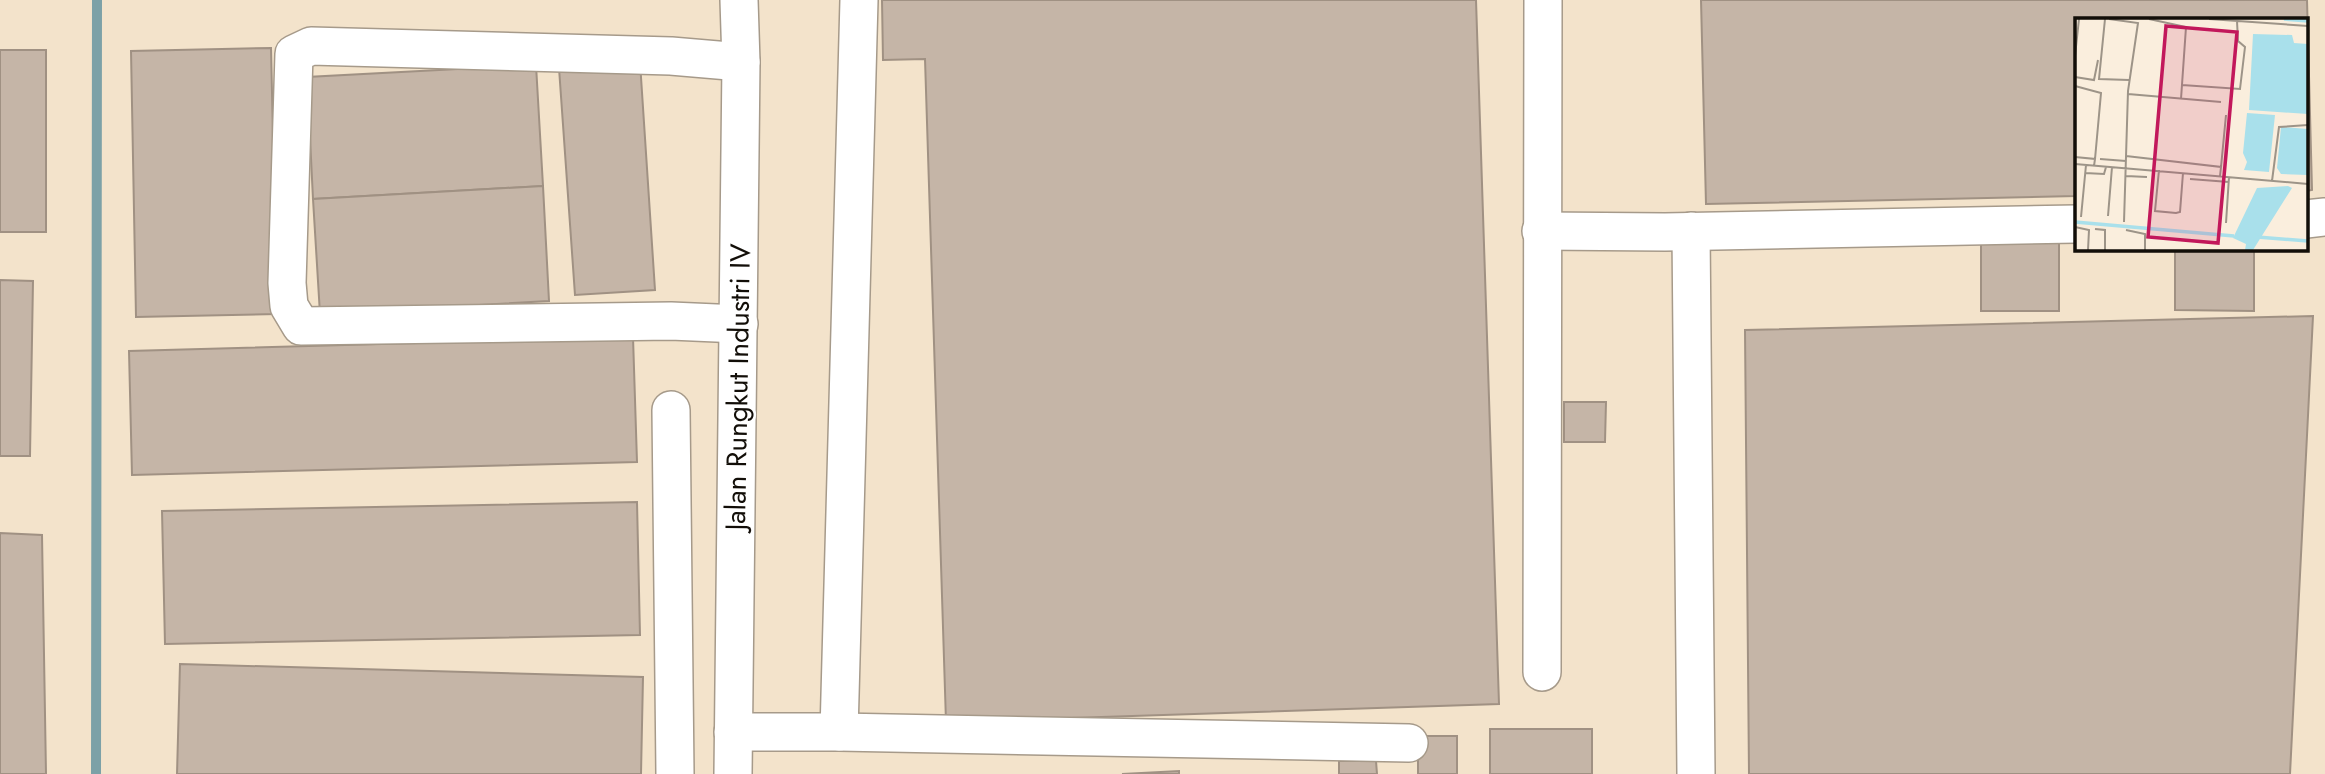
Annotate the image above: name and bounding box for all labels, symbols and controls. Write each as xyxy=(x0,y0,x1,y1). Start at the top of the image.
inset map xyxy=(2075,18,2308,250)
street label: Jalan Rungkut Industri IV xyxy=(715,243,761,535)

